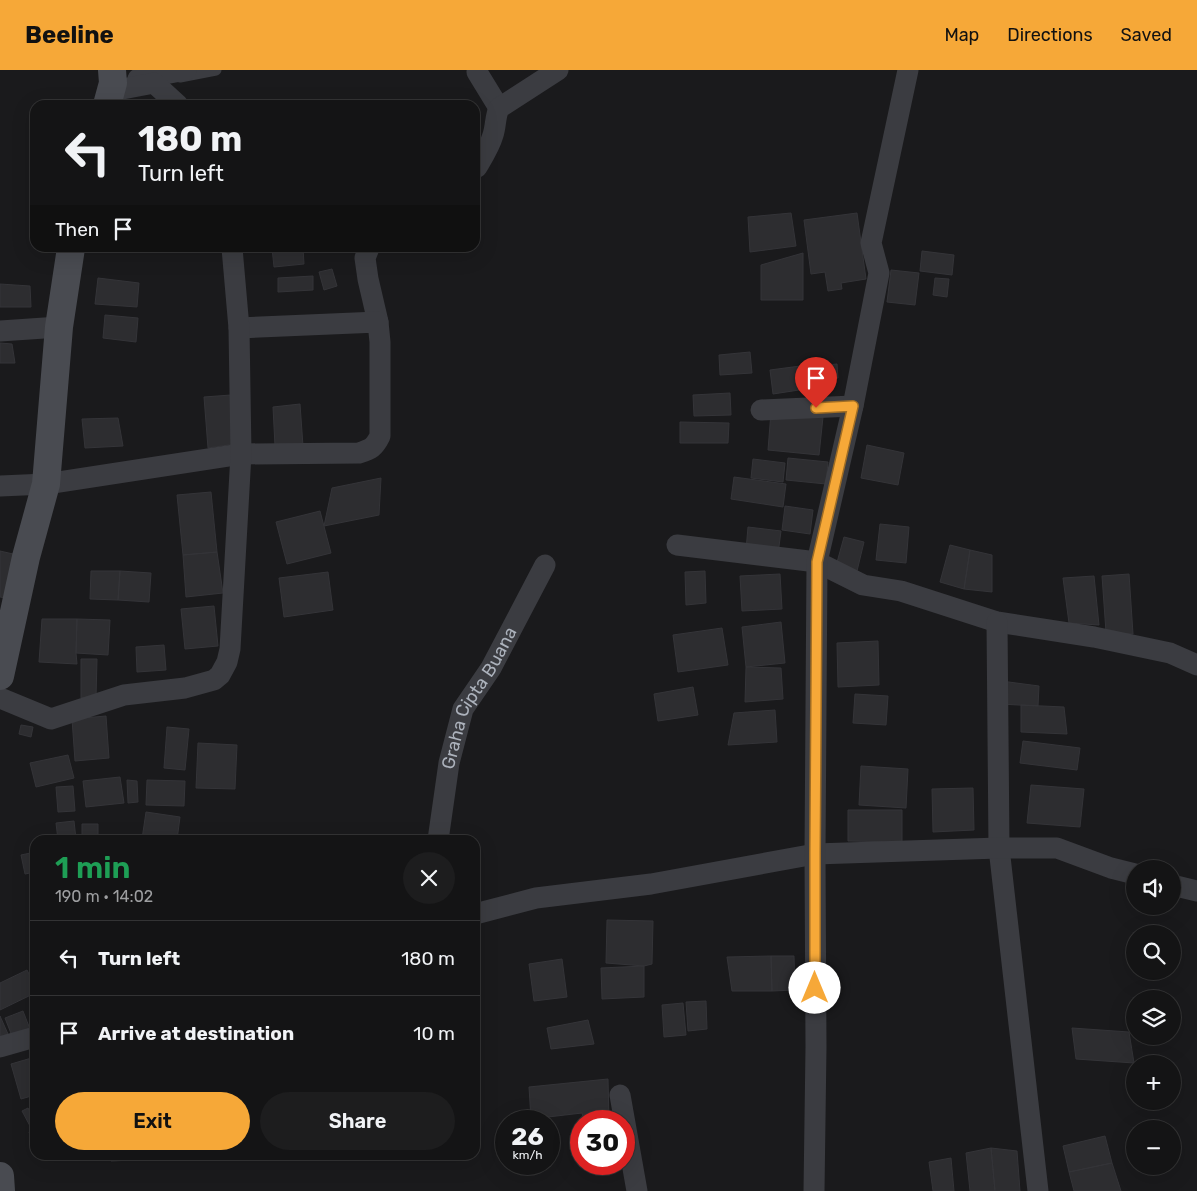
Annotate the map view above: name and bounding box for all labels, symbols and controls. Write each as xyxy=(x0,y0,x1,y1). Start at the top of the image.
text: Beeline xyxy=(25,21,114,49)
text: Map xyxy=(944,24,979,46)
text: Directions xyxy=(1007,24,1093,46)
text: Saved xyxy=(1121,24,1172,46)
text: 180 m xyxy=(138,118,242,160)
icon: left xyxy=(55,120,120,185)
text: Turn left xyxy=(138,160,224,187)
icon: arrive xyxy=(109,215,137,243)
text: Then xyxy=(55,218,99,241)
pin xyxy=(795,357,837,408)
icon: arrive xyxy=(802,364,830,392)
street label: Graha Cipta Buana xyxy=(437,623,522,772)
text: 1 min xyxy=(55,850,130,886)
button: close xyxy=(403,852,455,904)
map controls xyxy=(1126,860,1181,1175)
button: sound xyxy=(1126,860,1181,915)
text: 190 m · 14:02 xyxy=(55,887,153,906)
button: search xyxy=(1126,925,1181,980)
icon: left xyxy=(55,944,83,972)
text: Turn left xyxy=(98,947,180,970)
text: 180 m xyxy=(401,947,455,970)
position arrow xyxy=(788,961,840,1013)
button: layers xyxy=(1126,990,1181,1045)
icon: arrive xyxy=(55,1019,83,1047)
text: Arrive at destination xyxy=(98,1022,294,1045)
text: 10 m xyxy=(413,1022,455,1045)
button: + xyxy=(1126,1055,1181,1110)
button: Exit xyxy=(55,1092,250,1150)
button: Share xyxy=(260,1092,455,1150)
speed limit sign: 30 xyxy=(570,1110,635,1175)
button: − xyxy=(1126,1120,1181,1175)
text: 26 xyxy=(511,1122,544,1151)
text: km/h xyxy=(513,1148,542,1162)

